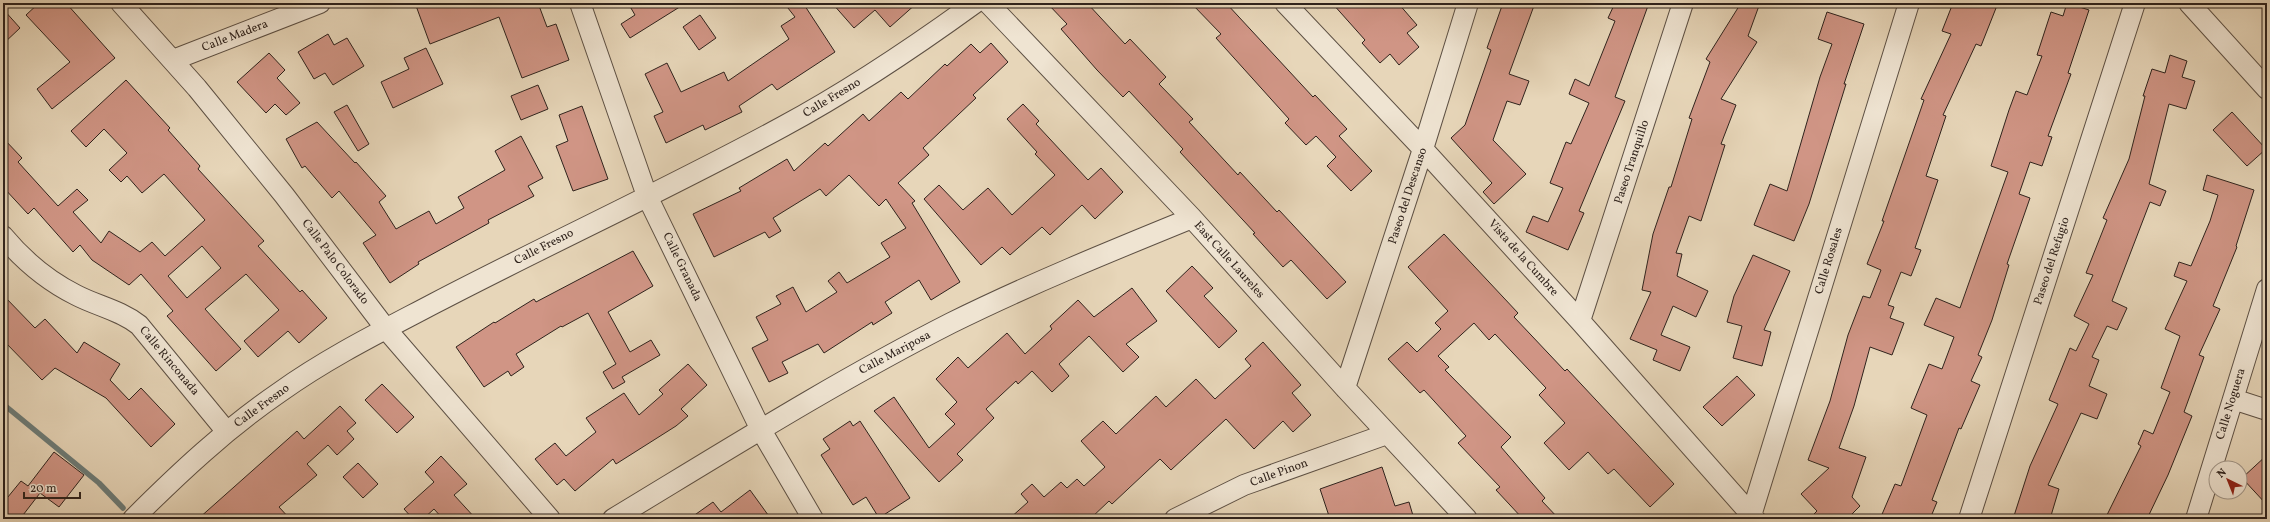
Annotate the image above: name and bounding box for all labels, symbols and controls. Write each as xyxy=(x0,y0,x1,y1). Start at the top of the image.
street label: Calle Madera xyxy=(200,16,270,56)
street label: Calle Fresno xyxy=(800,74,864,122)
street label: Paseo Tranquillo xyxy=(1611,118,1653,206)
street label: Paseo del Descanso xyxy=(1385,146,1431,246)
street label: Paseo del Refugio xyxy=(2030,215,2074,307)
street label: Calle Palo Colorado xyxy=(298,216,372,308)
street label: Vista de la Cumbre xyxy=(1484,216,1562,300)
street label: East Calle Laureles xyxy=(1190,218,1268,302)
street label: Calle Fresno xyxy=(511,225,577,269)
street label: Calle Rosales xyxy=(1811,226,1847,296)
street label: Calle Granada xyxy=(658,230,706,304)
street label: Calle Rinconada xyxy=(135,323,203,399)
street label: Calle Mariposa xyxy=(856,327,934,379)
street label: Calle Noguera xyxy=(2213,366,2249,442)
street label: Calle Fresno xyxy=(231,380,293,432)
street label: Calle Pinon xyxy=(1248,455,1310,491)
north arrow xyxy=(2208,460,2248,500)
text: N xyxy=(2214,466,2230,482)
scale bar xyxy=(24,474,80,500)
text: 20 m xyxy=(30,481,57,497)

